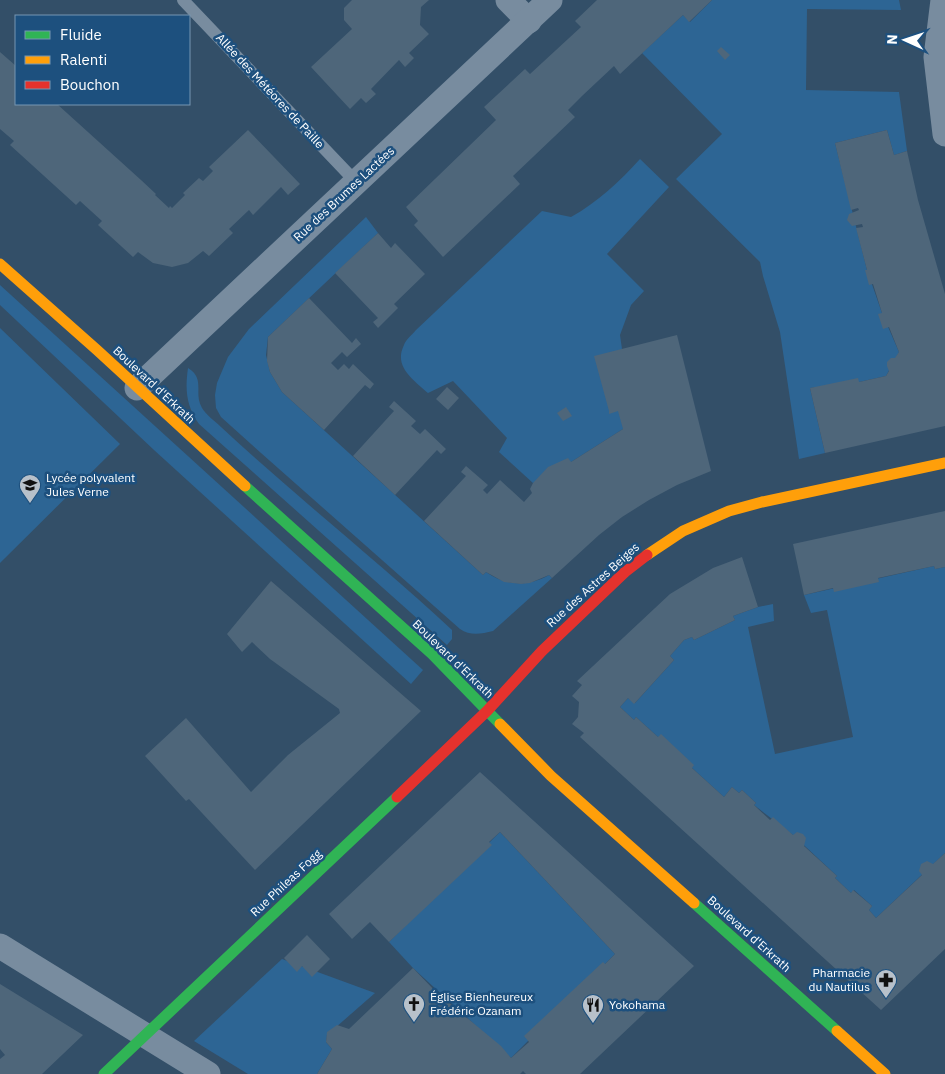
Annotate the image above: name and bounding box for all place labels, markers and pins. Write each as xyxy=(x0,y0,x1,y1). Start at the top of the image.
place label: Lycée polyvalent Jules Verne xyxy=(46,470,135,499)
school or university icon: Lycée polyvalent Jules Verne xyxy=(18,473,42,504)
place label: Pharmacie du Nautilus xyxy=(809,965,870,994)
pharmacy icon: Pharmacie du Nautilus xyxy=(874,968,898,999)
place label: Église Bienheureux Frédéric Ozanam xyxy=(430,989,533,1018)
church icon: Église Bienheureux Frédéric Ozanam xyxy=(402,992,426,1023)
restaurant icon: Yokohama xyxy=(581,993,605,1024)
place label: Yokohama xyxy=(609,997,666,1012)

